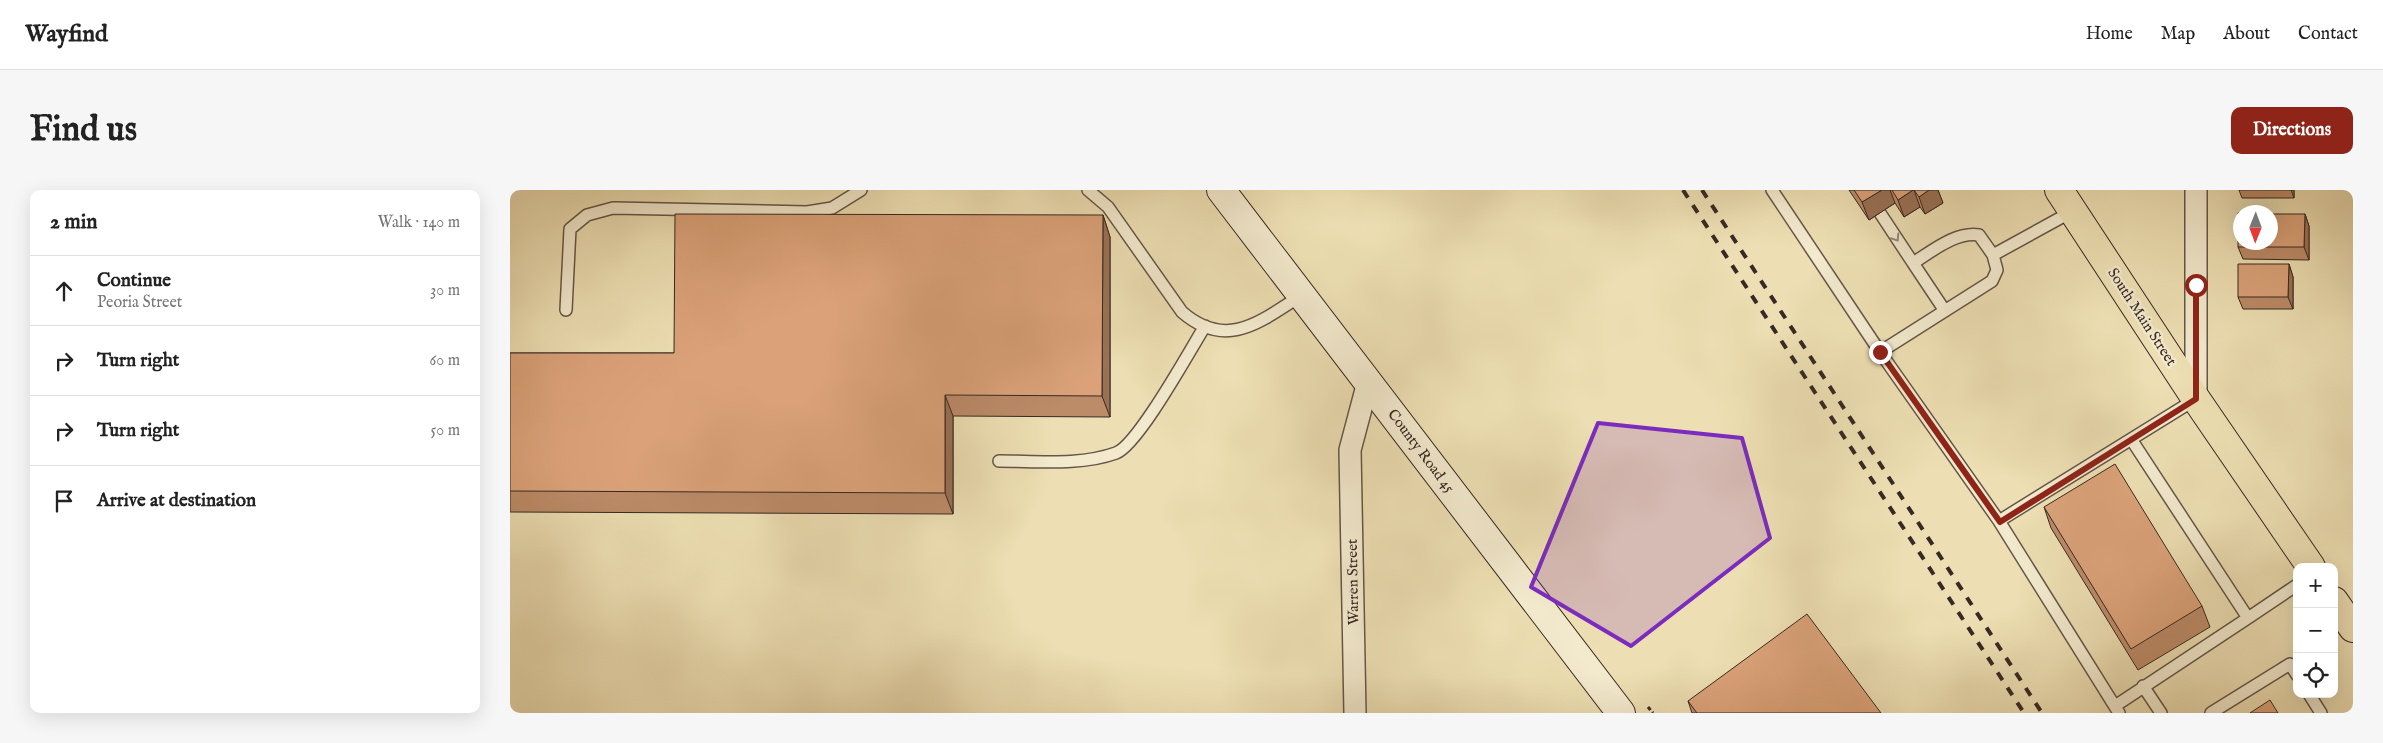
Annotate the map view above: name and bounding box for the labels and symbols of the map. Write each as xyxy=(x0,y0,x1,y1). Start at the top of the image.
north arrow xyxy=(2233,205,2278,250)
one-way arrow xyxy=(1890,232,1899,242)
street label: South Main Street xyxy=(2103,264,2181,370)
route start xyxy=(2185,274,2208,297)
route end xyxy=(1869,341,1892,364)
street label: County Road 45 xyxy=(1383,405,1459,497)
street label: Warren Street xyxy=(1343,539,1363,625)

